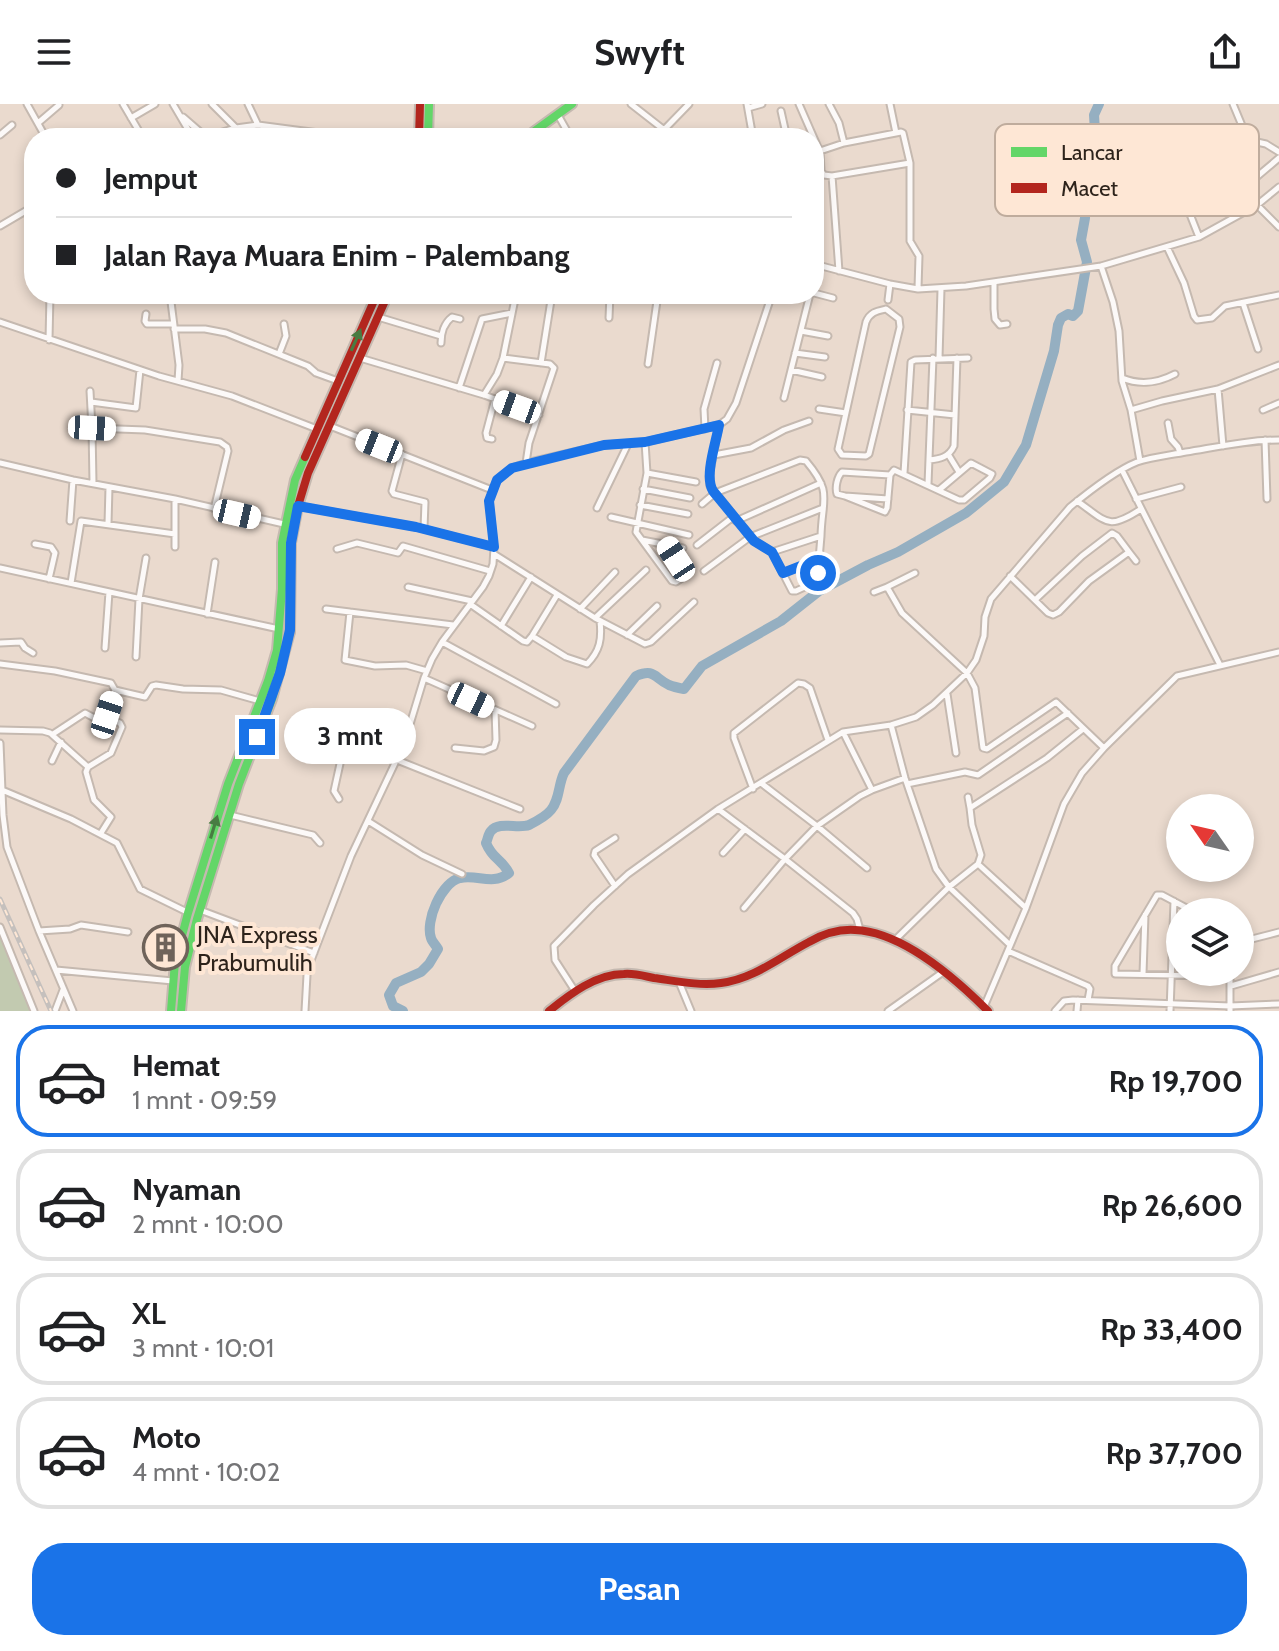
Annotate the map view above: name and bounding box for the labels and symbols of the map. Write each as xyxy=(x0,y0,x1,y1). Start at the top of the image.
legend xyxy=(995,124,1259,216)
text: Lancar xyxy=(1061,139,1122,166)
text: Macet xyxy=(1061,175,1118,202)
one-way arrow xyxy=(349,329,363,352)
car xyxy=(490,388,544,426)
car xyxy=(67,415,117,441)
car xyxy=(352,426,406,466)
car xyxy=(211,497,263,531)
car xyxy=(653,532,699,586)
route start xyxy=(800,555,836,591)
car xyxy=(444,679,498,721)
car xyxy=(88,688,126,742)
callout: 3 mnt xyxy=(285,709,417,765)
route end xyxy=(239,719,275,755)
north arrow xyxy=(1166,794,1254,882)
one-way arrow xyxy=(208,814,221,838)
place label: JNA Express Prabumulih xyxy=(196,920,318,977)
building icon: JNA Express Prabumulih xyxy=(142,924,190,972)

